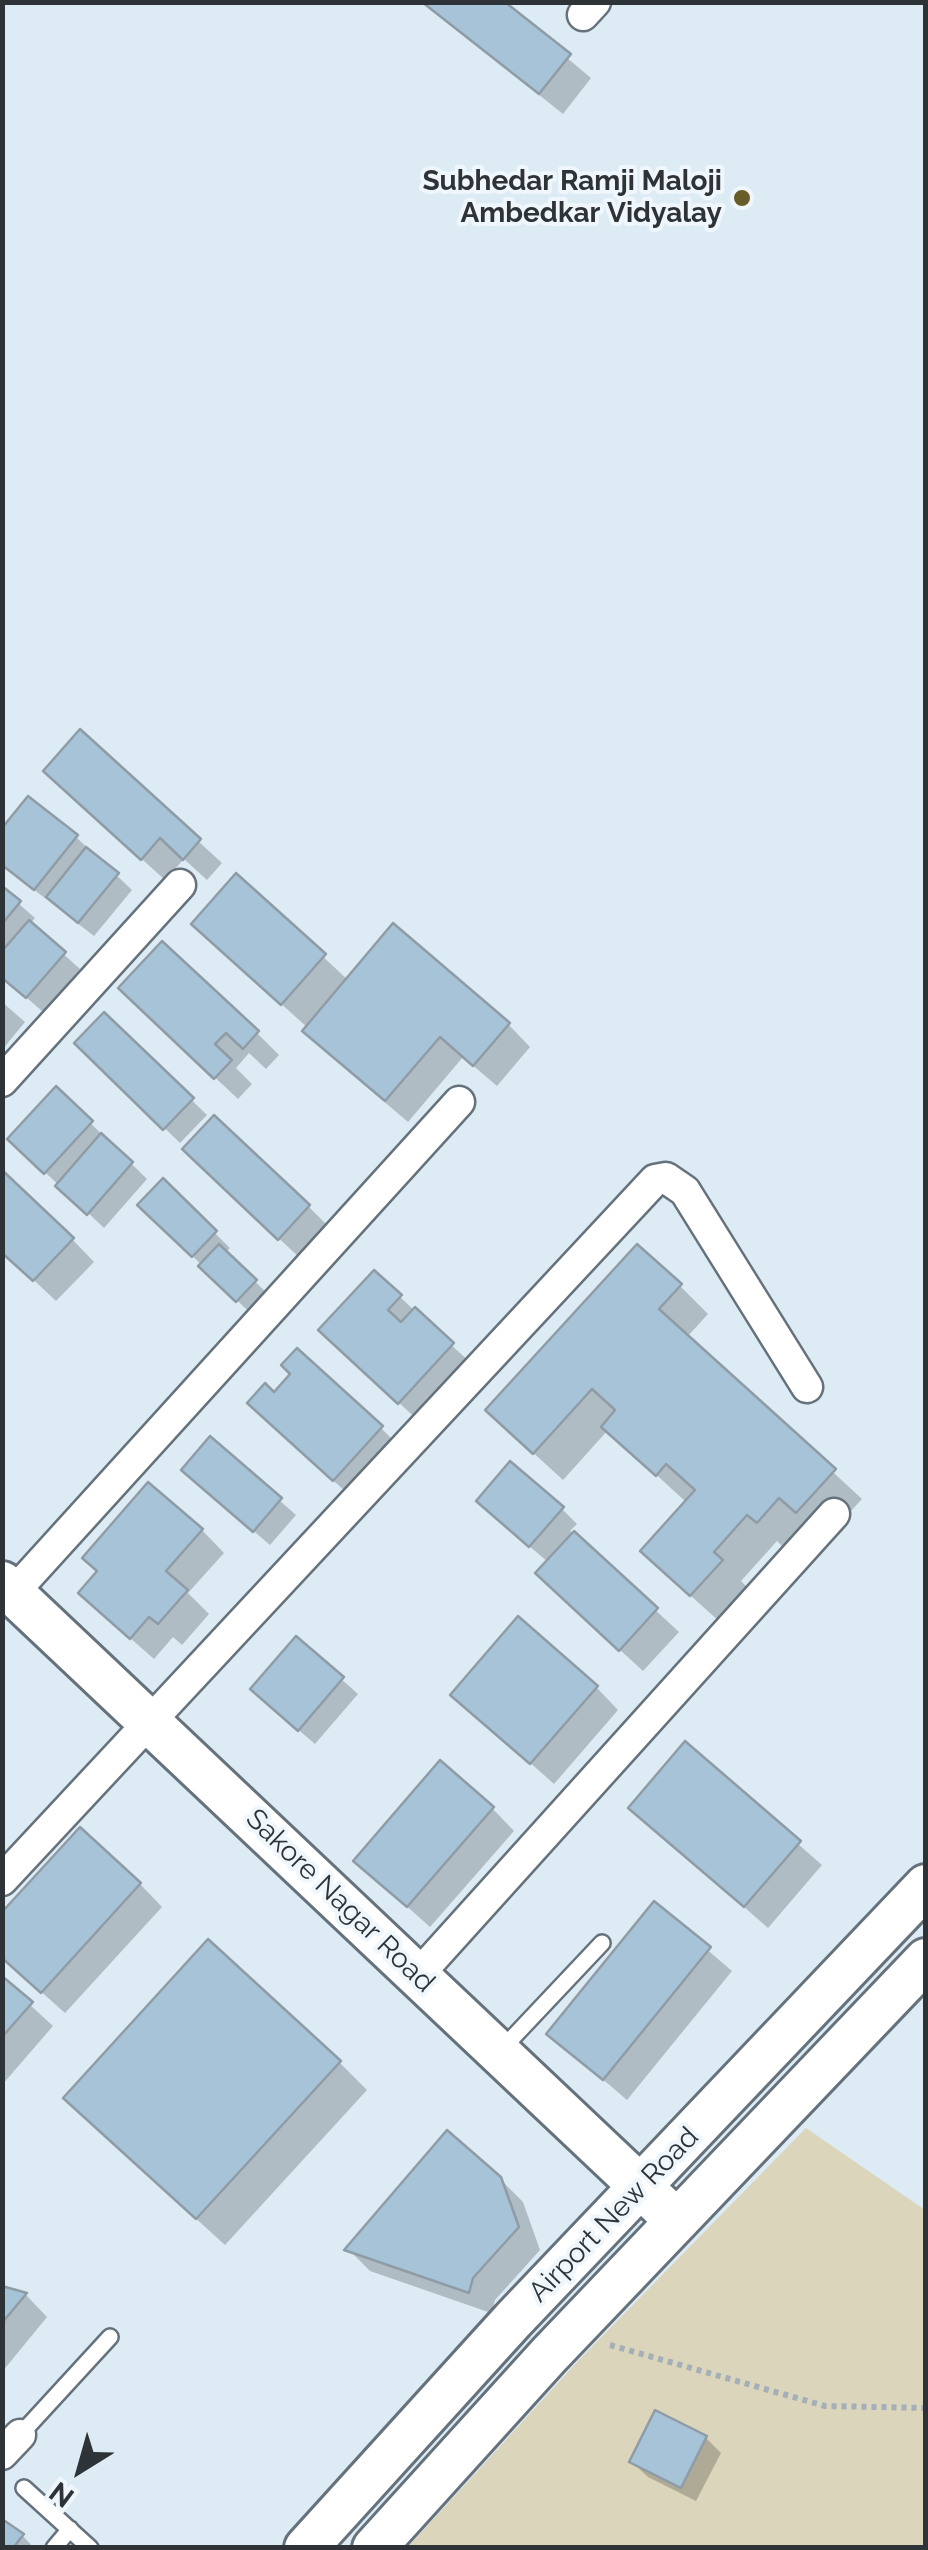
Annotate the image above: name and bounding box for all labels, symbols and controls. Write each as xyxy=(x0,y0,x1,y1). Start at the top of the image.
place label: Subhedar Ramji Maloji Ambedkar Vidyalay xyxy=(422,165,722,231)
marker: Subhedar Ramji Maloji Ambedkar Vidyalay xyxy=(731,187,753,209)
street label: Sakore Nagar Road xyxy=(239,1802,441,2000)
street label: Airport New Road xyxy=(522,2121,706,2309)
north arrow xyxy=(30,2420,130,2520)
text: N xyxy=(43,2475,80,2514)

